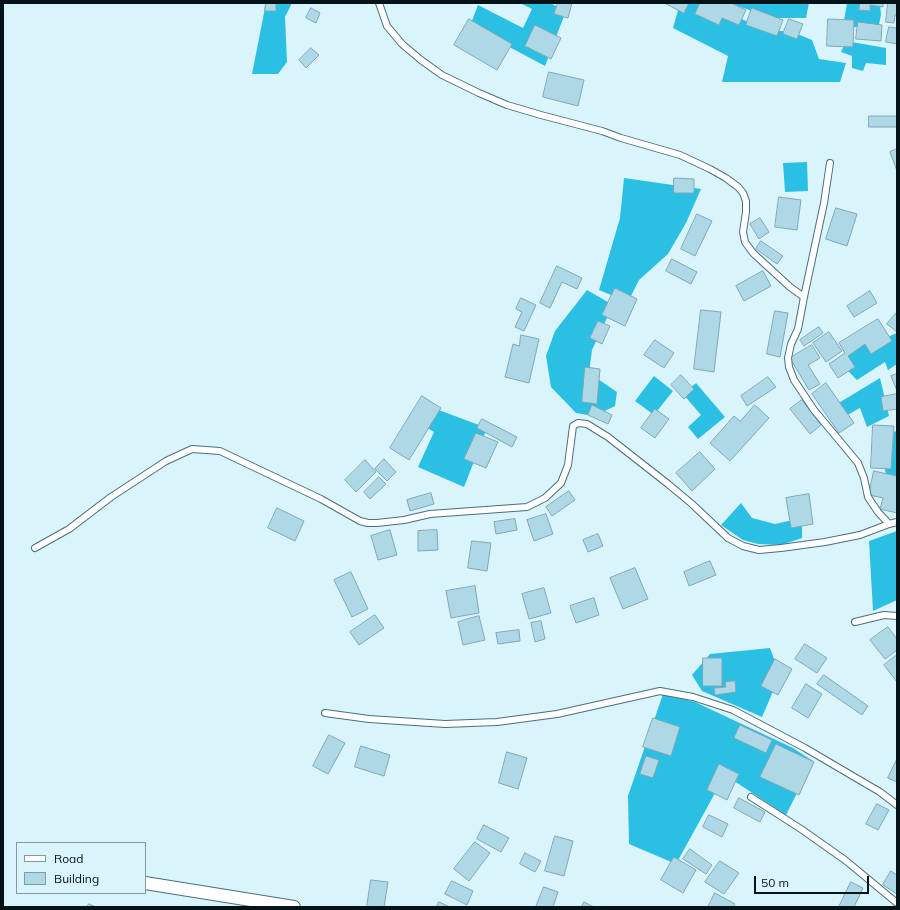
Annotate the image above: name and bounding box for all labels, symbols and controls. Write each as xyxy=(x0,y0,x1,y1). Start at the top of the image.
legend xyxy=(16,842,146,894)
text: Road xyxy=(54,851,83,866)
scale bar xyxy=(756,868,871,894)
text: Building xyxy=(54,871,99,886)
text: 50 m xyxy=(761,875,789,890)

